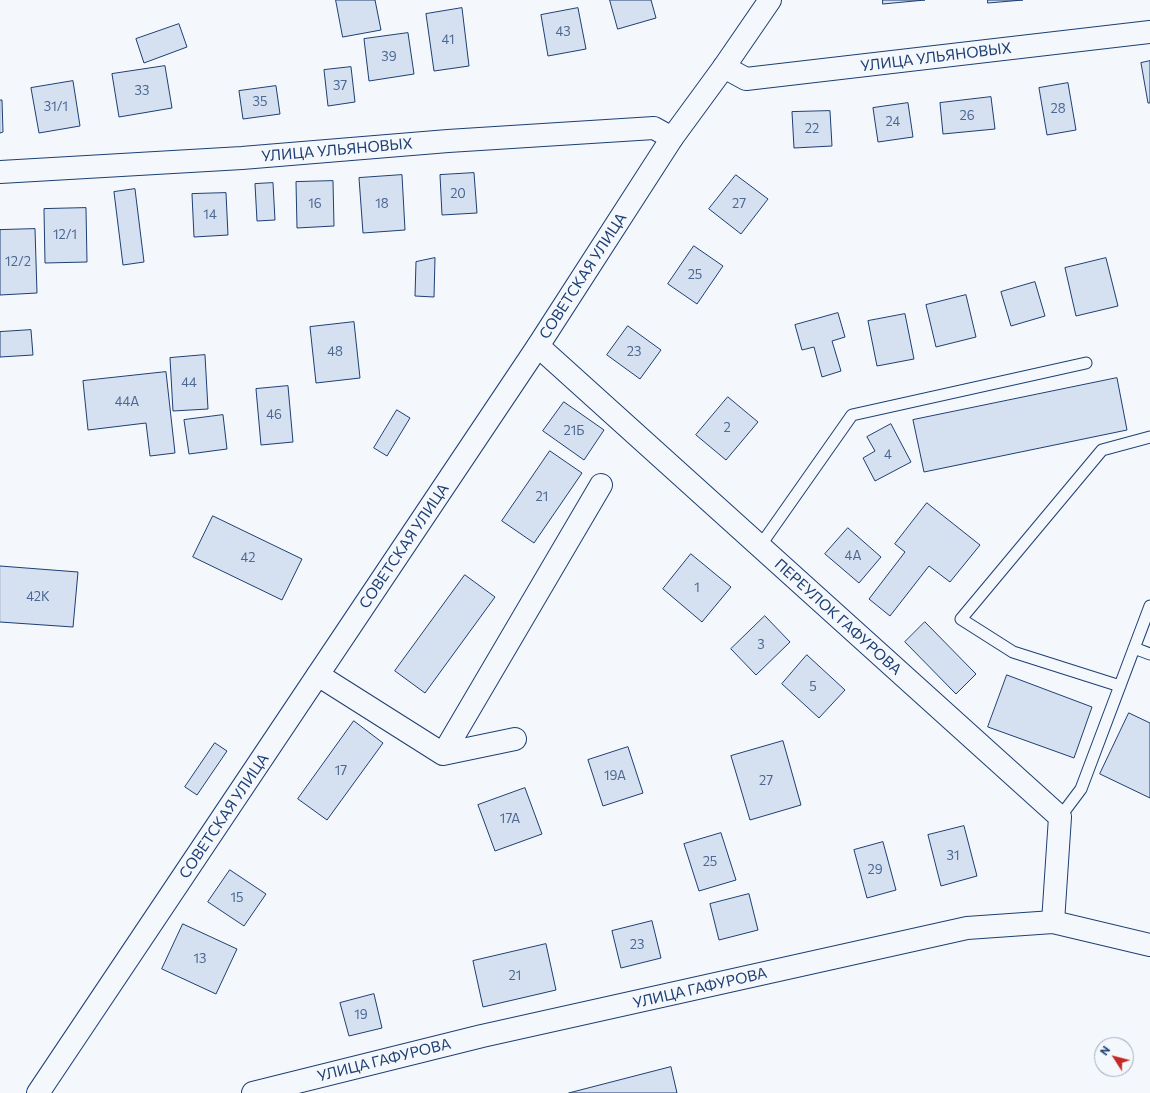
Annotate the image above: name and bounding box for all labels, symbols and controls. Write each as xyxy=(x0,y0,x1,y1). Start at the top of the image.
house number: 43 xyxy=(555,24,571,40)
house number: 41 xyxy=(442,32,454,48)
street label: УЛИЦА УЛЬЯНОВЫХ xyxy=(859,39,1013,75)
house number: 39 xyxy=(381,49,397,65)
house number: 37 xyxy=(333,78,347,94)
house number: 33 xyxy=(135,83,149,99)
house number: 35 xyxy=(253,94,267,110)
house number: 31/1 xyxy=(44,99,68,115)
house number: 28 xyxy=(1050,101,1066,117)
house number: 26 xyxy=(959,108,975,124)
house number: 24 xyxy=(886,114,900,130)
house number: 22 xyxy=(805,121,819,137)
street label: УЛИЦА УЛЬЯНОВЫХ xyxy=(260,134,414,166)
house number: 20 xyxy=(450,186,466,202)
house number: 16 xyxy=(308,196,322,212)
house number: 18 xyxy=(375,196,389,212)
house number: 27 xyxy=(732,196,746,212)
house number: 14 xyxy=(203,207,217,223)
street label: СОВЕТСКАЯ УЛИЦА xyxy=(535,209,631,343)
house number: 12/1 xyxy=(53,227,77,243)
house number: 12/2 xyxy=(5,254,31,270)
house number: 25 xyxy=(688,267,702,283)
house number: 48 xyxy=(327,344,343,360)
house number: 23 xyxy=(627,344,641,360)
house number: 44 xyxy=(181,375,197,391)
house number: 44А xyxy=(115,394,139,410)
house number: 46 xyxy=(266,407,282,423)
house number: 2 xyxy=(723,420,731,436)
house number: 21Б xyxy=(564,423,584,439)
house number: 4 xyxy=(884,447,892,463)
street label: СОВЕТСКАЯ УЛИЦА xyxy=(355,480,453,612)
house number: 21 xyxy=(536,489,548,505)
house number: 4А xyxy=(845,548,861,564)
house number: 42 xyxy=(241,550,255,566)
street label: ПЕРЕУЛОК ГАФУРОВА xyxy=(771,555,905,679)
house number: 1 xyxy=(694,580,700,596)
house number: 42К xyxy=(26,589,50,605)
house number: 3 xyxy=(757,637,765,653)
house number: 5 xyxy=(809,679,817,695)
street label: СОВЕТСКАЯ УЛИЦА xyxy=(175,750,273,882)
house number: 17 xyxy=(335,763,347,779)
house number: 19А xyxy=(604,768,626,784)
house number: 27 xyxy=(759,773,773,789)
house number: 17А xyxy=(500,811,520,827)
house number: 31 xyxy=(947,848,959,864)
house number: 25 xyxy=(703,854,717,870)
house number: 29 xyxy=(867,862,883,878)
house number: 15 xyxy=(230,890,244,906)
house number: 23 xyxy=(630,937,644,953)
house number: 13 xyxy=(194,951,206,967)
street label: УЛИЦА ГАФУРОВА xyxy=(631,964,769,1012)
house number: 21 xyxy=(509,968,521,984)
house number: 19 xyxy=(354,1007,368,1023)
street label: УЛИЦА ГАФУРОВА xyxy=(315,1035,453,1085)
north arrow xyxy=(1094,1037,1134,1077)
text: N xyxy=(1097,1043,1112,1057)

